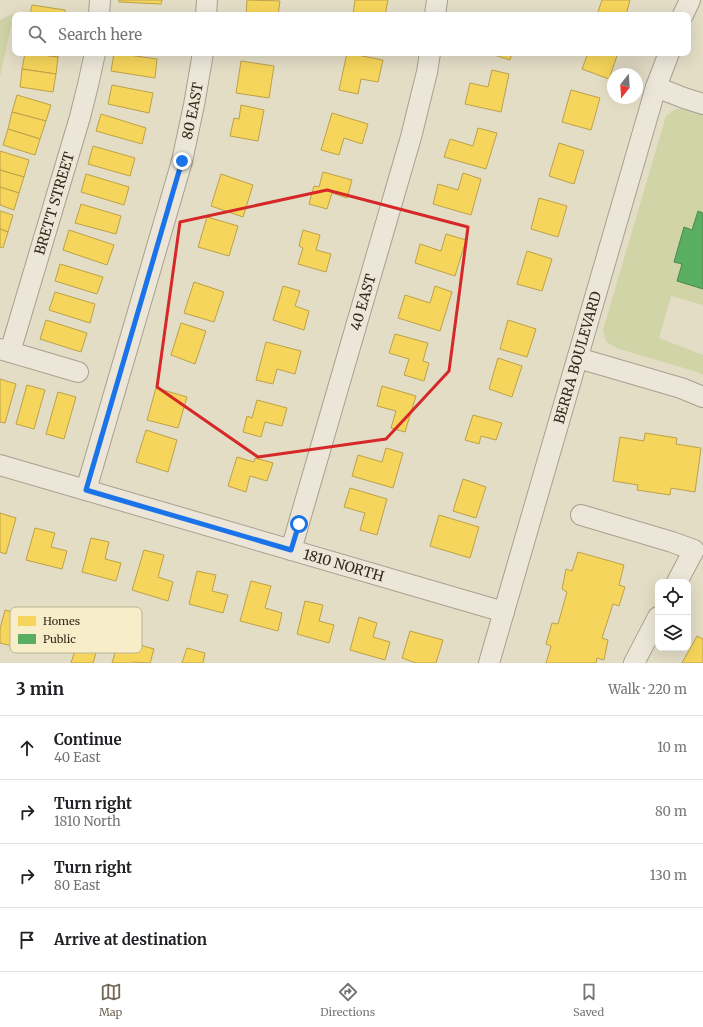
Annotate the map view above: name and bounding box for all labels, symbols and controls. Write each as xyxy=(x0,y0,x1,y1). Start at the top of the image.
search box xyxy=(12,12,691,56)
icon: search xyxy=(26,23,48,45)
text: Search here xyxy=(58,25,142,44)
north arrow xyxy=(607,68,643,104)
street label: 80 EAST xyxy=(178,81,207,141)
street label: BRETT STREET xyxy=(30,150,78,257)
route end xyxy=(173,152,191,170)
street label: 40 EAST xyxy=(346,272,380,333)
street label: BERRA BOULEVARD xyxy=(550,289,605,426)
route start xyxy=(290,515,308,533)
street label: 1810 NORTH xyxy=(301,545,386,586)
map controls xyxy=(655,579,691,651)
button: locate xyxy=(655,579,691,615)
legend xyxy=(10,607,142,653)
text: Homes xyxy=(43,614,80,628)
button: layers xyxy=(655,615,691,651)
text: Public xyxy=(43,632,76,646)
text: 3 min xyxy=(16,678,64,700)
text: Walk · 220 m xyxy=(608,681,687,698)
text: Continue xyxy=(54,730,122,749)
icon: ahead xyxy=(16,737,38,759)
text: 10 m xyxy=(657,739,687,756)
text: 40 East xyxy=(54,749,100,766)
text: Turn right xyxy=(54,794,132,813)
icon: right xyxy=(16,801,38,823)
text: 80 m xyxy=(655,803,687,820)
text: 1810 North xyxy=(54,813,121,830)
text: Turn right xyxy=(54,858,132,877)
icon: right xyxy=(16,865,38,887)
text: 130 m xyxy=(650,867,687,884)
text: 80 East xyxy=(54,877,100,894)
icon: arrive xyxy=(16,929,38,951)
text: Arrive at destination xyxy=(54,930,207,949)
tab: Map xyxy=(99,981,122,1019)
tab: Directions xyxy=(320,981,375,1019)
tab: Saved xyxy=(573,981,604,1019)

